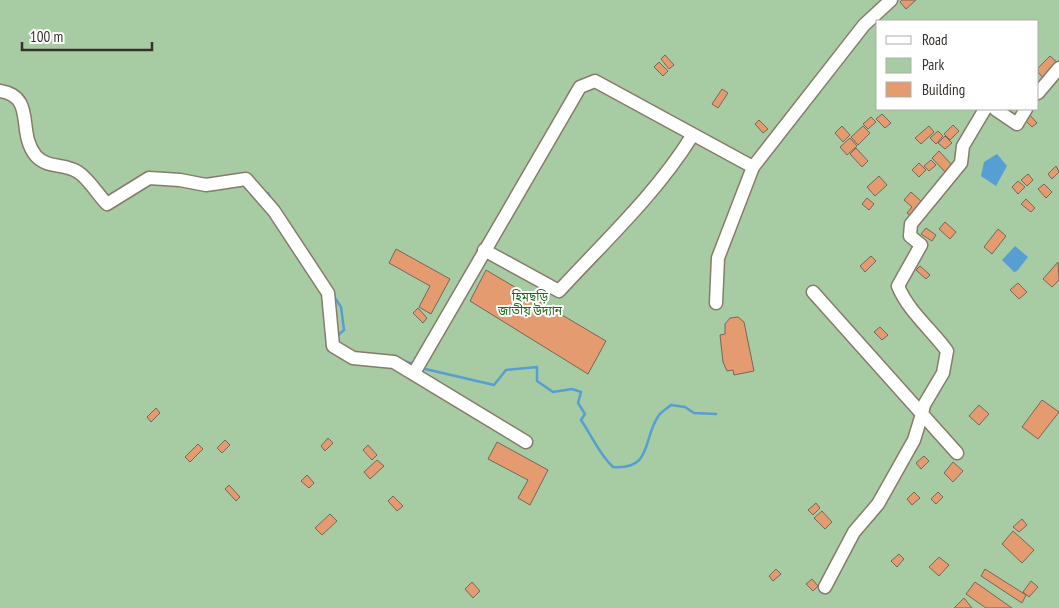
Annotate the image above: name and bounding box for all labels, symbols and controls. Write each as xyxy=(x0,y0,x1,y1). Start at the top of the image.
scale bar xyxy=(22,20,152,52)
legend xyxy=(876,20,1039,110)
text: 100 m xyxy=(30,27,63,46)
text: Road xyxy=(922,30,948,49)
text: Park xyxy=(922,55,944,74)
text: Building xyxy=(922,80,965,99)
park label: হিমছড়ি জাতীয় উদ্যান xyxy=(497,289,563,318)

